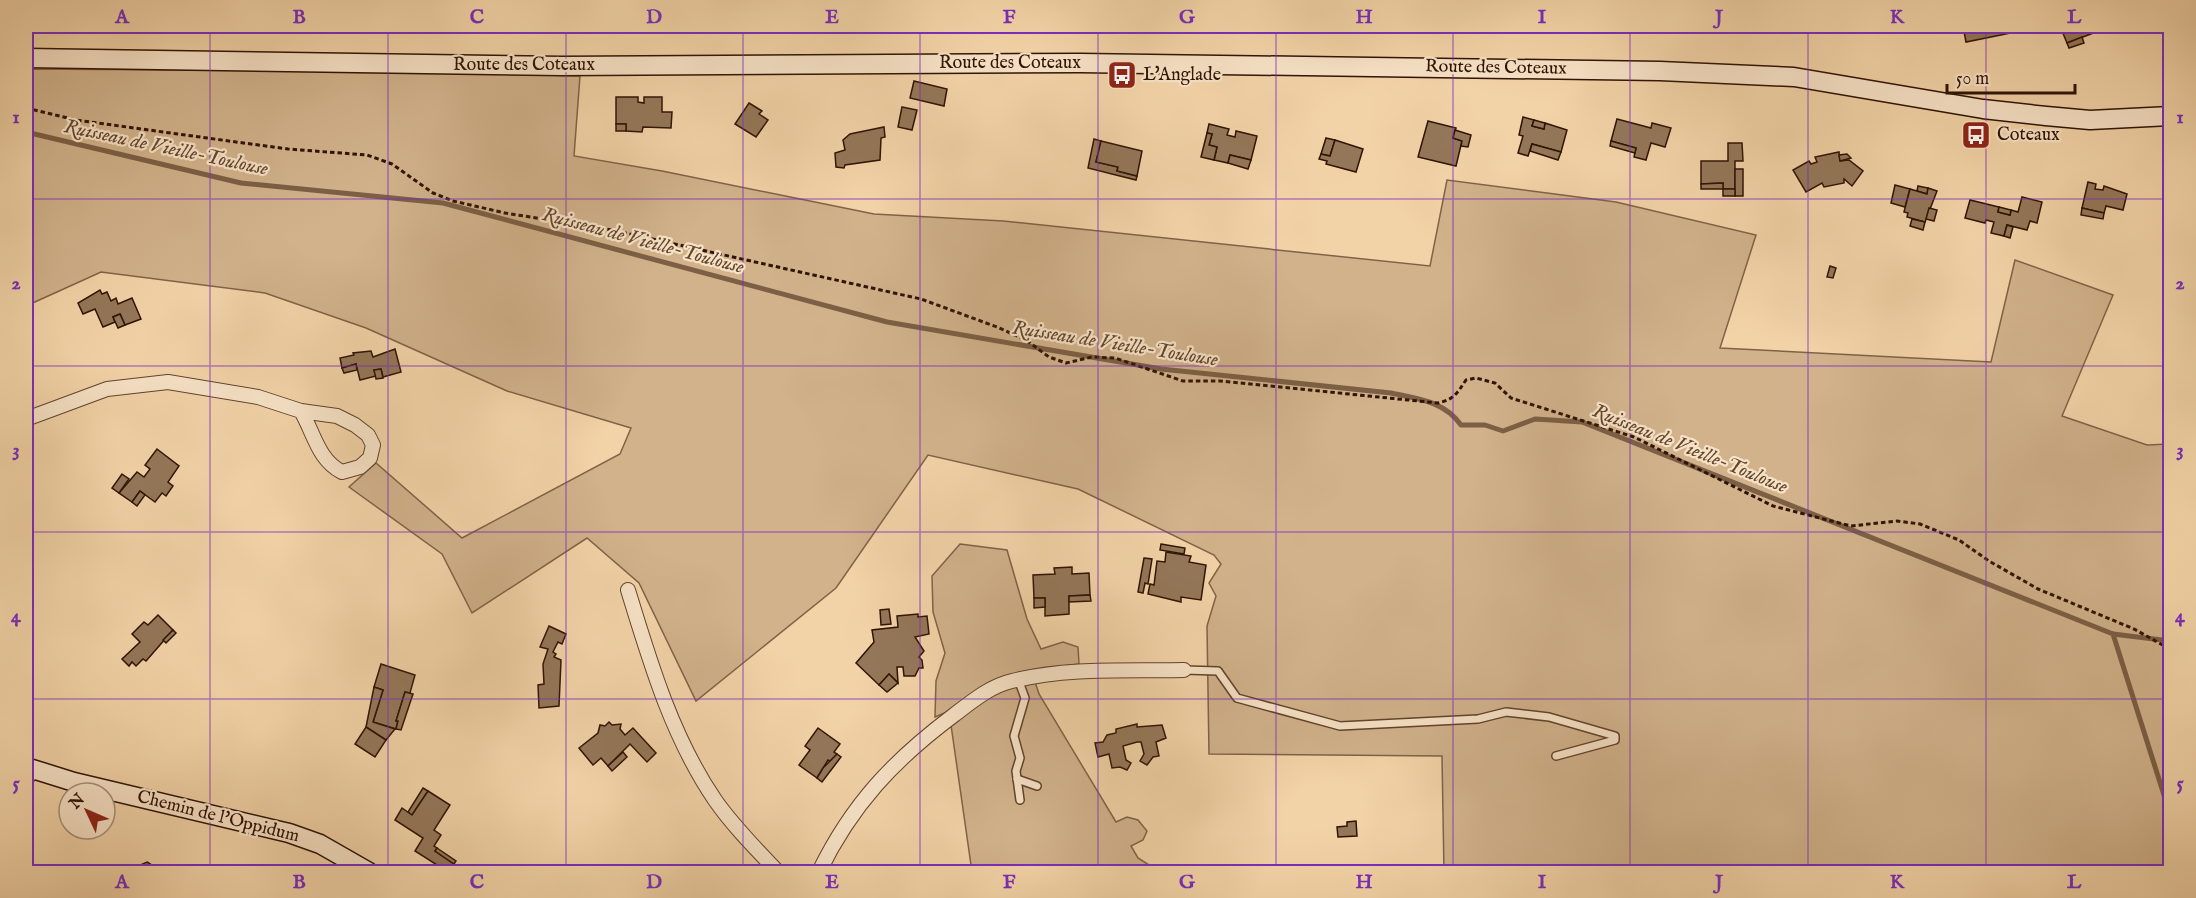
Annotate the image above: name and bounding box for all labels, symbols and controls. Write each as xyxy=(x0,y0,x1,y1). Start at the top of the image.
text: A xyxy=(114,5,130,30)
text: B xyxy=(292,5,306,30)
text: C xyxy=(470,5,484,30)
text: D xyxy=(646,5,662,30)
text: E xyxy=(825,5,839,30)
text: F xyxy=(1003,5,1016,30)
text: G xyxy=(1179,5,1196,30)
text: H xyxy=(1355,5,1373,30)
text: I xyxy=(1538,5,1547,30)
text: J xyxy=(1712,5,1724,30)
text: K xyxy=(1890,5,1906,30)
text: L xyxy=(2067,5,2082,30)
street label: Route des Coteaux xyxy=(939,52,1081,75)
street label: Route des Coteaux xyxy=(453,54,595,77)
street label: Route des Coteaux xyxy=(1425,55,1567,81)
scale bar xyxy=(1947,57,2074,95)
bus stop icon: L'Anglade xyxy=(1106,59,1138,91)
place label: L'Anglade xyxy=(1143,64,1221,87)
text: 50 m xyxy=(1956,68,1989,91)
text: 1 xyxy=(12,105,20,130)
text: 1 xyxy=(2176,105,2184,130)
water label: Ruisseau de Vieille-Toulouse xyxy=(62,114,271,182)
bus stop icon: Coteaux xyxy=(1960,119,1992,151)
place label: Coteaux xyxy=(1997,124,2060,147)
water label: Ruisseau de Vieille-Toulouse xyxy=(539,202,747,280)
text: 2 xyxy=(11,271,21,296)
text: 2 xyxy=(2175,271,2185,296)
water label: Ruisseau de Vieille-Toulouse xyxy=(1010,315,1220,373)
water label: Ruisseau de Vieille-Toulouse xyxy=(1589,398,1791,500)
text: 3 xyxy=(12,438,20,463)
text: 3 xyxy=(2176,438,2184,463)
text: 4 xyxy=(11,604,22,629)
text: 4 xyxy=(2175,604,2186,629)
text: 5 xyxy=(12,771,20,796)
text: 5 xyxy=(2176,771,2184,796)
north arrow xyxy=(57,781,117,841)
street label: Chemin de l'Oppidum xyxy=(134,786,302,848)
text: N xyxy=(65,790,90,815)
text: A xyxy=(114,870,130,895)
text: B xyxy=(292,870,306,895)
text: C xyxy=(470,870,484,895)
text: D xyxy=(646,870,662,895)
text: E xyxy=(825,870,839,895)
text: F xyxy=(1003,870,1016,895)
text: G xyxy=(1179,870,1196,895)
text: H xyxy=(1355,870,1373,895)
text: I xyxy=(1538,870,1547,895)
text: J xyxy=(1712,870,1724,895)
text: K xyxy=(1890,870,1906,895)
text: L xyxy=(2067,870,2082,895)

